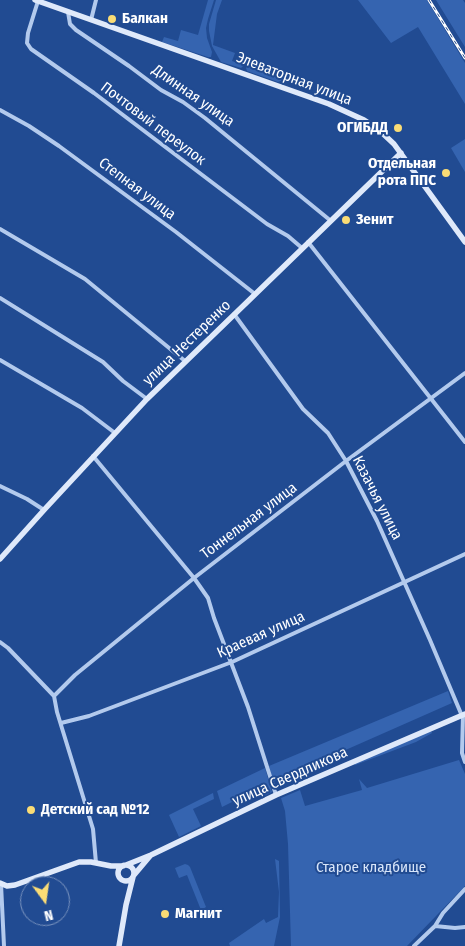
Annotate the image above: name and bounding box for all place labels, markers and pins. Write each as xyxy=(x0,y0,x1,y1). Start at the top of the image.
place label: Балкан xyxy=(122,10,168,28)
marker: Балкан xyxy=(106,13,118,25)
place label: ОГИБДД xyxy=(337,119,388,137)
marker: ОГИБДД xyxy=(392,122,404,134)
place label: Отдельная рота ППС xyxy=(368,155,436,190)
marker: Отдельная рота ППС xyxy=(440,167,452,179)
place label: Зенит xyxy=(356,211,393,229)
marker: Зенит xyxy=(340,214,352,226)
place label: Детский сад №12 xyxy=(41,801,149,819)
marker: Детский сад №12 xyxy=(25,804,37,816)
place label: Магнит xyxy=(175,905,222,923)
marker: Магнит xyxy=(159,908,171,920)

